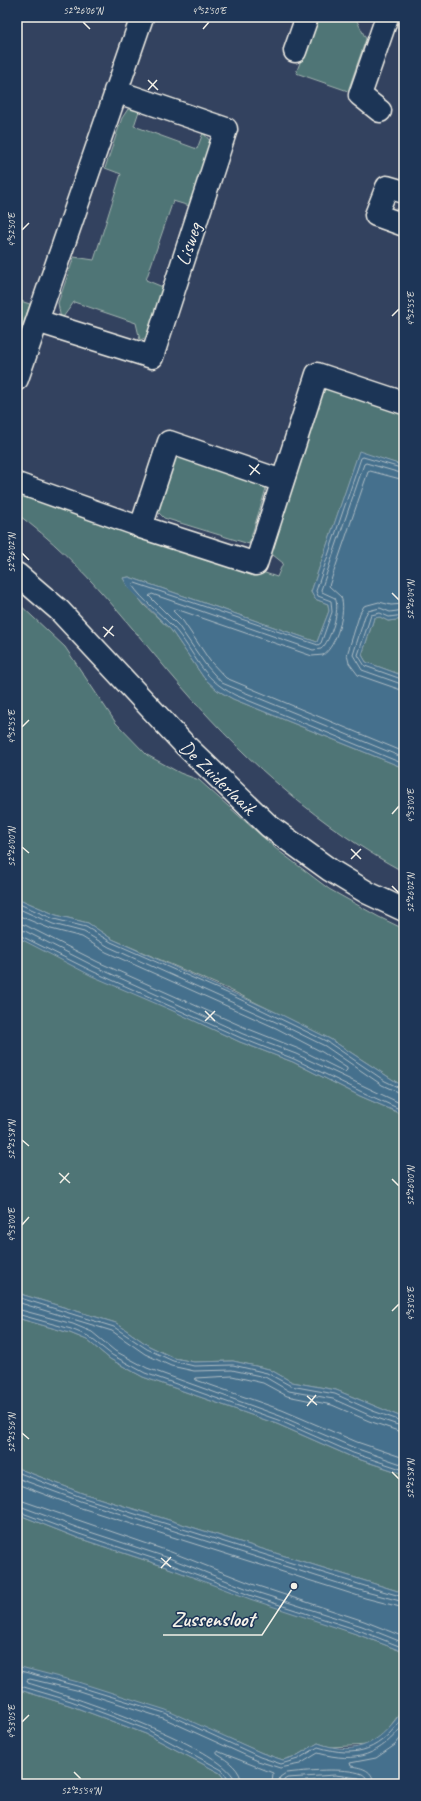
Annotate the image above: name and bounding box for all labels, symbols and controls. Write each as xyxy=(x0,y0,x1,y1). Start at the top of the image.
text: 52°26'06"N xyxy=(63,4,105,17)
text: 4°52'50"E xyxy=(192,4,228,17)
text: 4°52'50"E xyxy=(5,211,18,247)
street label: Lisweg xyxy=(170,218,208,269)
text: 4°52'55"E xyxy=(404,290,417,326)
text: 52°26'02"N xyxy=(5,531,18,573)
text: 52°26'04"N xyxy=(404,578,417,620)
text: 4°52'55"E xyxy=(5,708,18,744)
street label: De Zuiderlaaik xyxy=(174,735,262,821)
text: 4°53'00"E xyxy=(404,787,417,823)
text: 52°26'00"N xyxy=(5,825,18,867)
text: 52°26'02"N xyxy=(404,871,417,913)
text: 52°25'58"N xyxy=(5,1118,18,1160)
text: 52°26'00"N xyxy=(404,1164,417,1206)
text: 4°53'00"E xyxy=(5,1206,18,1242)
text: 4°53'05"E xyxy=(404,1285,417,1321)
text: 52°25'56"N xyxy=(5,1411,18,1453)
text: 52°25'58"N xyxy=(404,1457,417,1499)
callout: Zussensloot xyxy=(163,1602,262,1635)
text: Zussensloot xyxy=(172,1606,257,1632)
text: 4°53'05"E xyxy=(5,1703,18,1739)
text: 52°25'54"N xyxy=(61,1784,103,1797)

